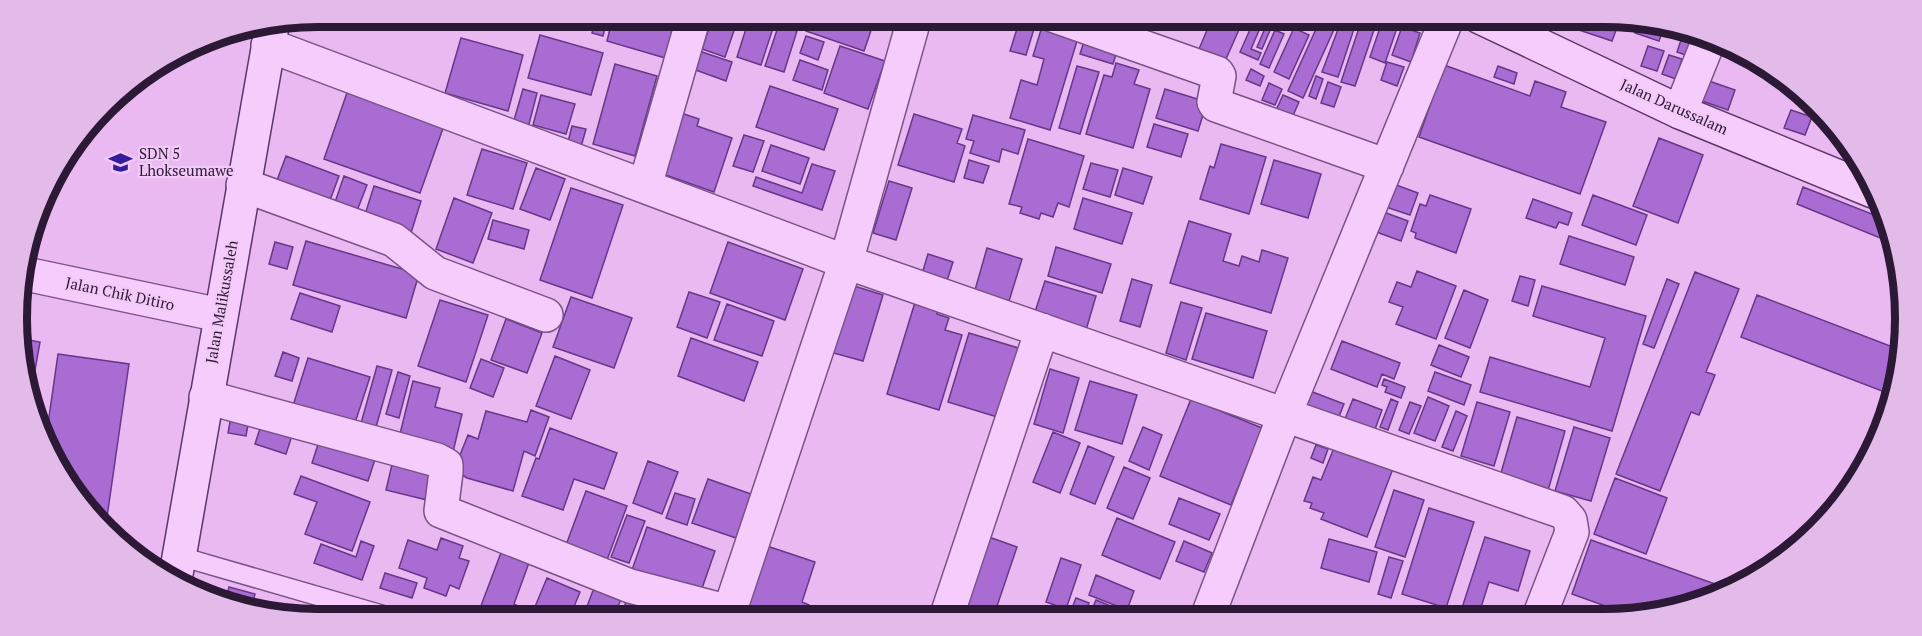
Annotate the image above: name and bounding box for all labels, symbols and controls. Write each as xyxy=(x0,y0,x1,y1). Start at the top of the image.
street label: Jalan Darussalam xyxy=(1618,73,1731,139)
place label: SDN 5 Lhokseumawe xyxy=(139,143,234,180)
school or university icon: SDN 5 Lhokseumawe xyxy=(108,150,134,176)
street label: Jalan Malikussaleh xyxy=(200,238,242,365)
street label: Jalan Chik Ditiro xyxy=(64,272,177,314)

